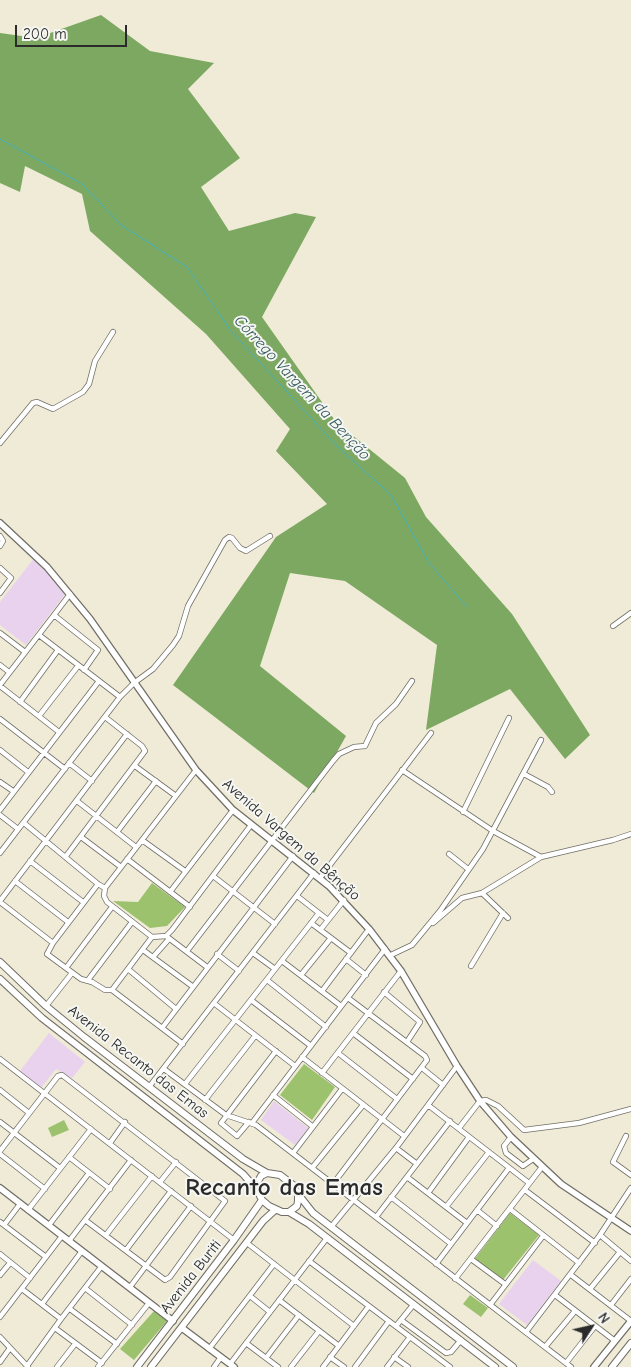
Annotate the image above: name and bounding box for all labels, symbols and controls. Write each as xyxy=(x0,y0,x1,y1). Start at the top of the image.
scale bar xyxy=(18,15,130,47)
text: 200 m xyxy=(23,25,67,43)
water label: Córrego Vargem da Benção xyxy=(230,312,374,464)
street label: Avenida Vargem da Bênção xyxy=(218,775,364,905)
street label: Avenida Recanto das Emas xyxy=(64,1002,212,1122)
district label: Recanto das Emas xyxy=(185,1173,383,1203)
street label: Avenida Buriti xyxy=(157,1237,225,1317)
north arrow xyxy=(566,1302,616,1352)
text: N xyxy=(594,1309,613,1327)

